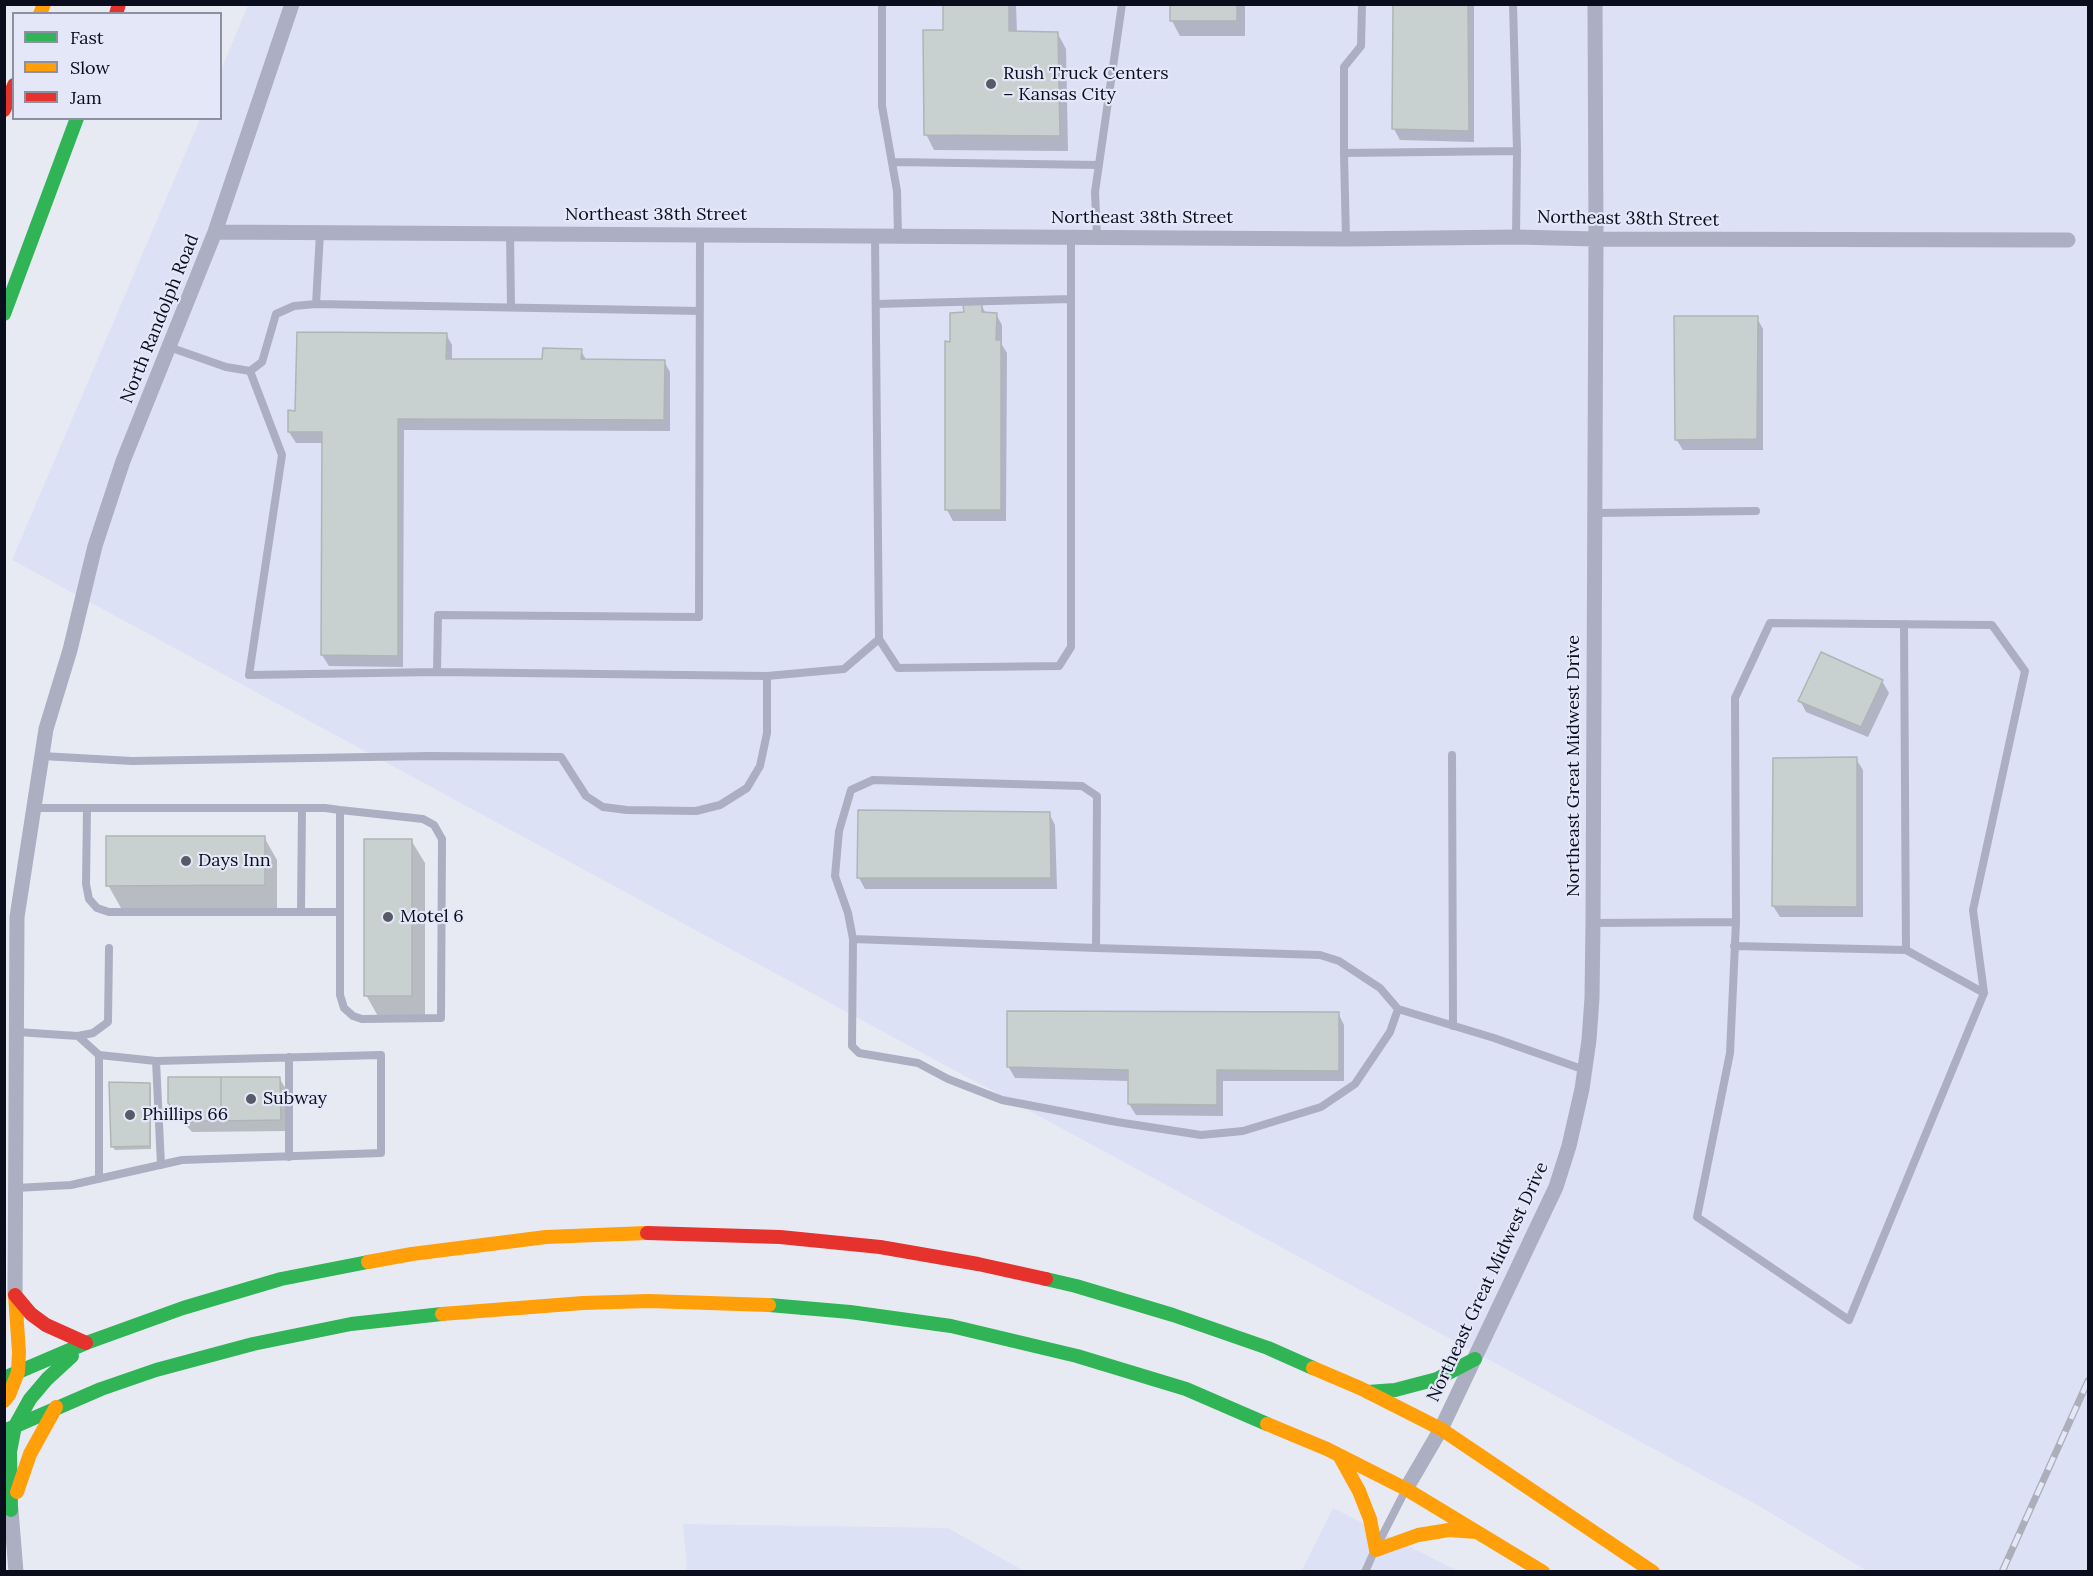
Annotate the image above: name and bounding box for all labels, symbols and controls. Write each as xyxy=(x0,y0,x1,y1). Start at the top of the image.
legend xyxy=(12,12,222,120)
text: Fast xyxy=(70,26,104,49)
text: Slow xyxy=(70,56,110,79)
place label: Rush Truck Centers – Kansas City xyxy=(1003,63,1169,106)
marker: Rush Truck Centers – Kansas City xyxy=(984,77,998,91)
text: Jam xyxy=(70,86,102,109)
street label: Northeast 38th Street xyxy=(565,204,747,226)
street label: Northeast 38th Street xyxy=(1051,207,1233,229)
street label: Northeast 38th Street xyxy=(1537,207,1719,231)
street label: North Randolph Road xyxy=(116,231,204,407)
street label: Northeast Great Midwest Drive xyxy=(1563,635,1585,897)
place label: Days Inn xyxy=(198,850,271,872)
marker: Days Inn xyxy=(179,854,193,868)
place label: Motel 6 xyxy=(400,906,464,928)
marker: Motel 6 xyxy=(381,910,395,924)
place label: Subway xyxy=(263,1088,327,1110)
marker: Subway xyxy=(244,1092,258,1106)
place label: Phillips 66 xyxy=(142,1104,228,1126)
marker: Phillips 66 xyxy=(123,1108,137,1122)
street label: Northeast Great Midwest Drive xyxy=(1423,1159,1553,1405)

